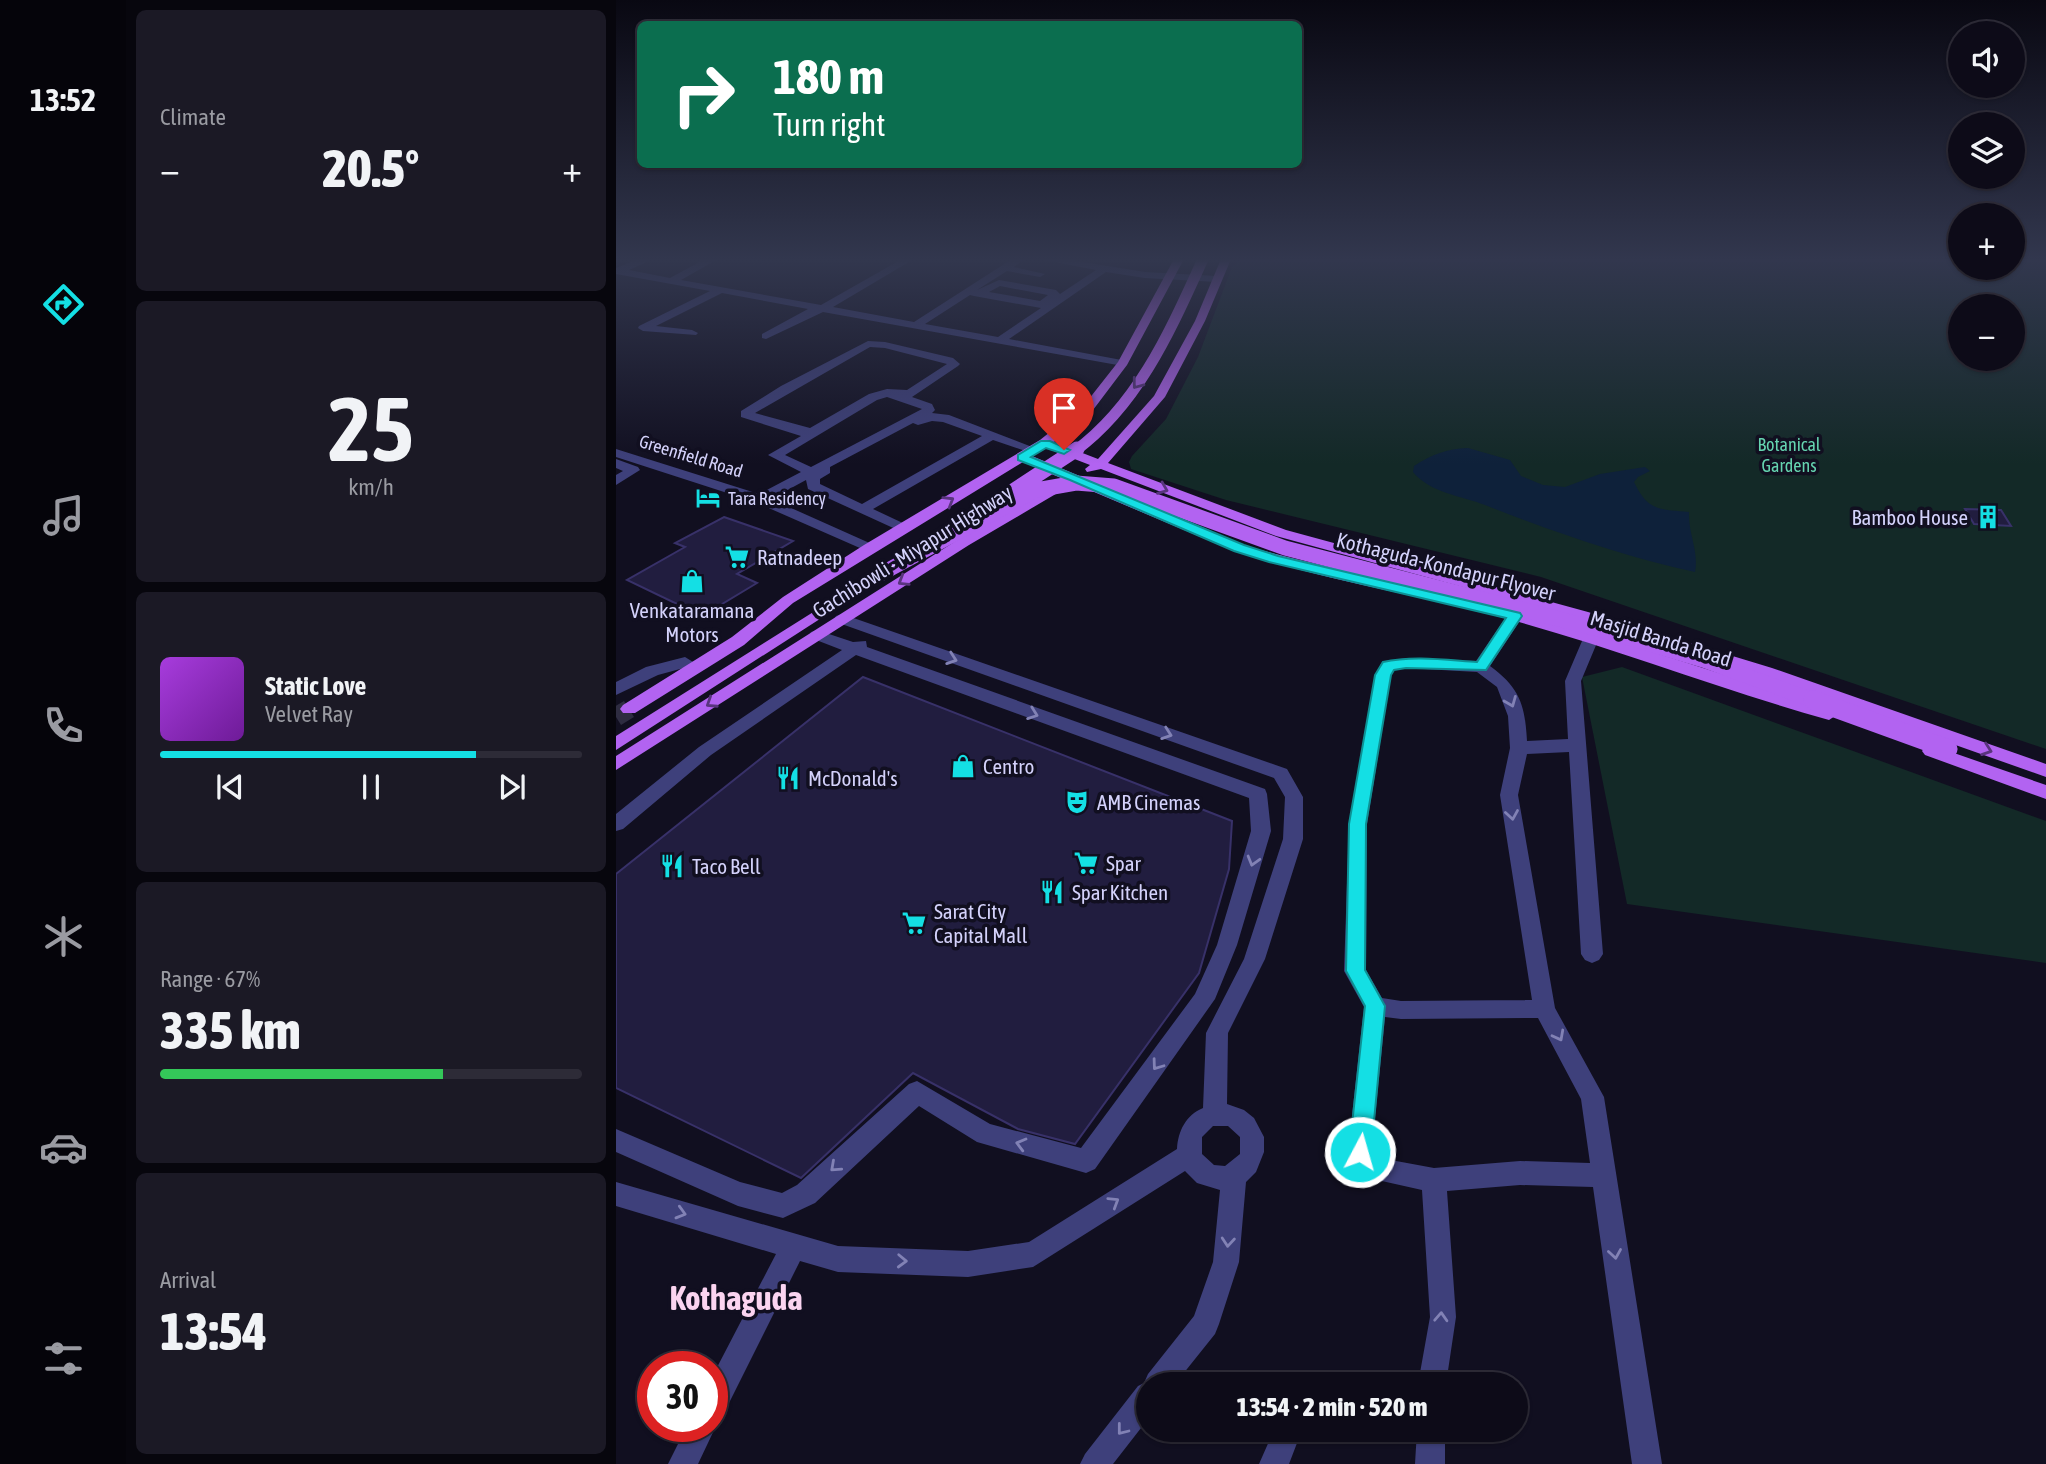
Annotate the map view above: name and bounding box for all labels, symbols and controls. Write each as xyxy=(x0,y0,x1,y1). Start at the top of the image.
map controls xyxy=(1948,21,2025,371)
button: sound xyxy=(1948,21,2025,98)
text: 180 m xyxy=(773,48,884,104)
icon: right xyxy=(658,49,749,140)
text: 13:52 xyxy=(30,81,96,118)
text: Climate xyxy=(160,104,226,130)
text: Turn right xyxy=(773,106,886,143)
button: layers xyxy=(1948,112,2025,189)
text: 20.5° xyxy=(323,138,419,198)
text: − xyxy=(160,147,180,190)
text: + xyxy=(562,147,582,190)
button: + xyxy=(1948,203,2025,280)
icon: directions xyxy=(39,280,88,329)
button: − xyxy=(1948,294,2025,371)
text: 25 xyxy=(328,376,414,480)
one-way arrow xyxy=(1133,376,1146,389)
pin xyxy=(1034,378,1094,450)
icon: arrive xyxy=(1045,389,1083,427)
street label: Greenfield Road xyxy=(637,430,745,482)
park label: Botanical Gardens xyxy=(1757,434,1821,476)
text: km/h xyxy=(348,474,394,500)
street label: Gachibowli - Miyapur Highway xyxy=(808,480,1016,622)
one-way arrow xyxy=(1156,481,1169,495)
hotel icon: Tara Residency xyxy=(694,484,722,512)
place label: Tara Residency xyxy=(728,488,826,509)
icon: music xyxy=(39,491,88,540)
one-way arrow xyxy=(941,496,954,509)
building icon: Bamboo House xyxy=(1974,503,2002,531)
place label: Bamboo House xyxy=(1851,505,1968,529)
street label: Kothaguda-Kondapur Flyover xyxy=(1334,527,1559,605)
supermarket icon: Ratnadeep xyxy=(723,543,751,571)
place label: Ratnadeep xyxy=(757,545,842,569)
shop icon: Venkataramana Motors xyxy=(678,567,706,595)
one-way arrow xyxy=(898,572,911,585)
place label: Venkataramana Motors xyxy=(630,598,754,646)
street label: Masjid Banda Road xyxy=(1588,605,1734,671)
one-way arrow xyxy=(945,651,957,665)
text: Static Love xyxy=(265,671,366,701)
one-way arrow xyxy=(706,694,719,707)
one-way arrow xyxy=(1502,695,1516,707)
icon: phone xyxy=(39,701,88,750)
text: Velvet Ray xyxy=(265,701,353,727)
one-way arrow xyxy=(1026,706,1038,720)
one-way arrow xyxy=(1160,726,1172,740)
one-way arrow xyxy=(1980,742,1993,756)
shop icon: Centro xyxy=(949,752,977,780)
place label: Centro xyxy=(983,754,1034,778)
restaurant icon: McDonald's xyxy=(774,764,802,792)
place label: McDonald's xyxy=(808,766,898,790)
icon: previous xyxy=(211,768,249,806)
icon: pause xyxy=(352,768,390,806)
icon: next xyxy=(493,768,531,806)
theatre icon: AMB Cinemas xyxy=(1063,788,1091,816)
place label: AMB Cinemas xyxy=(1097,790,1201,814)
one-way arrow xyxy=(1504,809,1519,821)
supermarket icon: Spar xyxy=(1072,849,1100,877)
place label: Spar xyxy=(1106,851,1142,875)
restaurant icon: Taco Bell xyxy=(658,852,686,880)
place label: Taco Bell xyxy=(692,854,761,878)
one-way arrow xyxy=(1246,855,1261,867)
restaurant icon: Spar Kitchen xyxy=(1038,878,1066,906)
place label: Spar Kitchen xyxy=(1072,880,1168,904)
place label: Sarat City Capital Mall xyxy=(934,899,1028,947)
supermarket icon: Sarat City Capital Mall xyxy=(900,909,928,937)
icon: climate xyxy=(39,912,88,961)
text: Range · 67% xyxy=(160,966,260,992)
text: 335 km xyxy=(160,1000,301,1060)
one-way arrow xyxy=(1551,1029,1564,1042)
one-way arrow xyxy=(1152,1057,1165,1070)
position arrow xyxy=(1323,1115,1397,1189)
icon: car xyxy=(39,1123,88,1172)
one-way arrow xyxy=(1015,1138,1027,1152)
one-way arrow xyxy=(830,1159,843,1172)
one-way arrow xyxy=(1107,1198,1120,1211)
one-way arrow xyxy=(675,1204,687,1219)
one-way arrow xyxy=(1221,1237,1236,1248)
one-way arrow xyxy=(1608,1248,1623,1260)
one-way arrow xyxy=(897,1254,908,1269)
text: Arrival xyxy=(160,1267,216,1293)
district label: Kothaguda xyxy=(670,1279,803,1317)
text: 13:54 xyxy=(160,1301,267,1361)
one-way arrow xyxy=(1434,1311,1449,1322)
icon: filters xyxy=(39,1334,88,1383)
speed limit sign: 30 xyxy=(637,1351,728,1442)
text: 13:54 · 2 min · 520 m xyxy=(1237,1392,1427,1422)
one-way arrow xyxy=(1117,1423,1130,1435)

